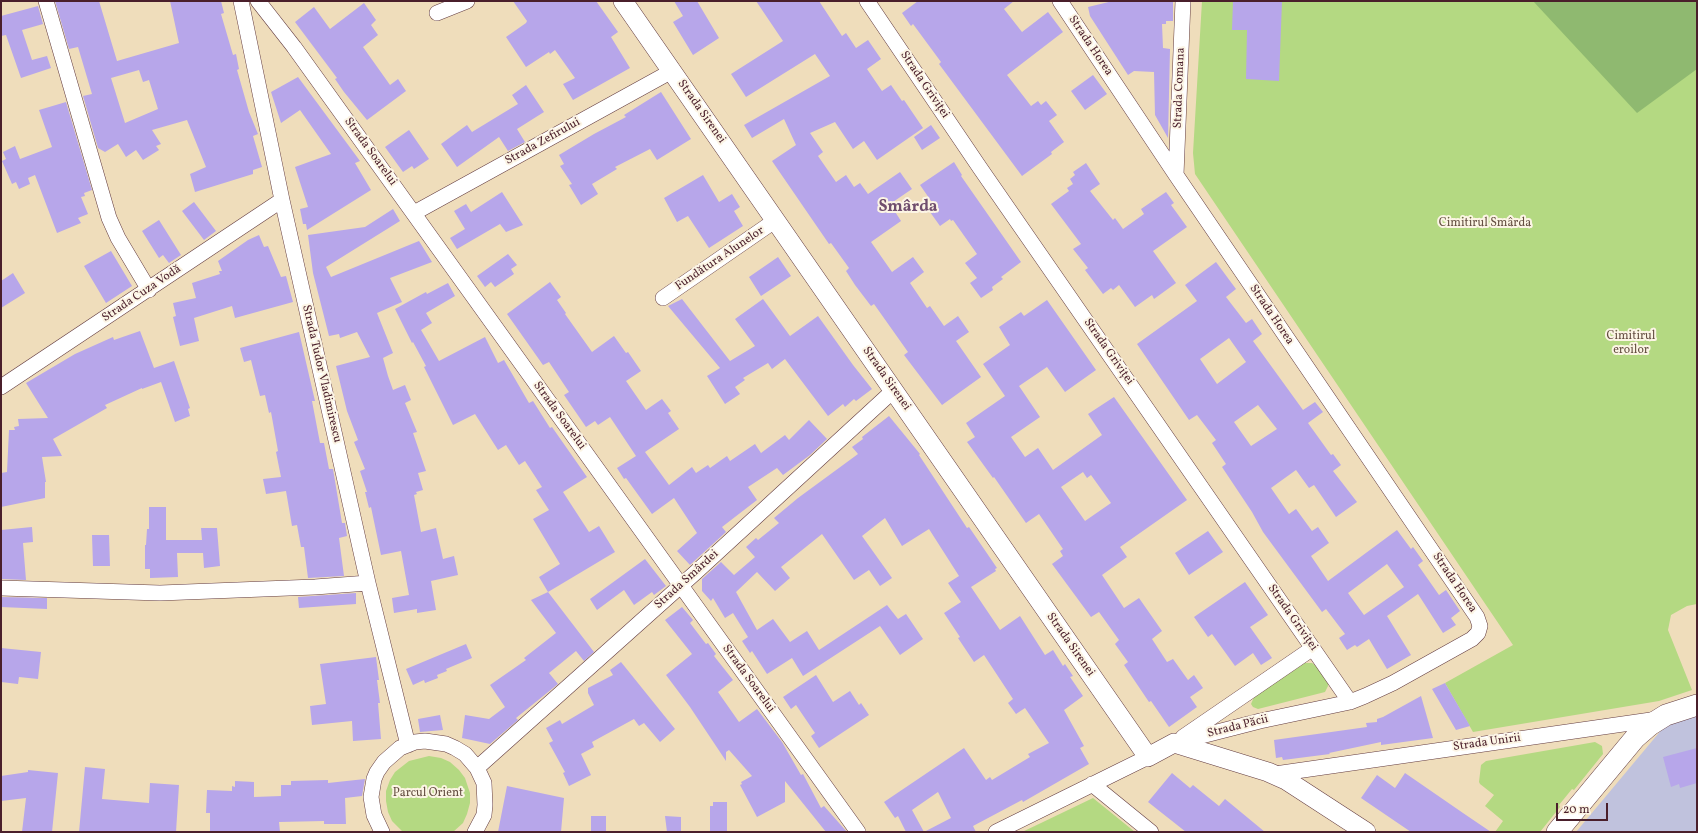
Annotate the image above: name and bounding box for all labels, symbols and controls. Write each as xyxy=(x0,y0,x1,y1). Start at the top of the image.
street label: Strada Horea xyxy=(1065,13,1115,79)
street label: Strada Comana xyxy=(1171,47,1189,129)
street label: Strada Griviței xyxy=(896,49,952,121)
street label: Strada Sirenei xyxy=(674,77,728,147)
street label: Strada Soarelui xyxy=(340,115,400,189)
street label: Strada Zefirului xyxy=(503,115,583,169)
district label: Smârda xyxy=(878,198,938,218)
park label: Cimitirul Smârda xyxy=(1439,217,1531,231)
street label: Fundătura Alunelor xyxy=(673,224,767,294)
street label: Strada Cuza Vodă xyxy=(100,262,184,326)
street label: Strada Horea xyxy=(1246,282,1296,348)
street label: Strada Tudor Vladimirescu xyxy=(298,304,344,444)
street label: Strada Griviței xyxy=(1080,316,1136,388)
park label: Cimitirul eroilor xyxy=(1607,330,1655,358)
street label: Strada Sirenei xyxy=(859,344,913,414)
street label: Strada Soarelui xyxy=(529,379,589,453)
street label: Strada Smârdei xyxy=(652,547,722,613)
street label: Strada Horea xyxy=(1429,550,1479,616)
street label: Strada Griviței xyxy=(1264,582,1320,654)
street label: Strada Sirenei xyxy=(1043,610,1097,680)
street label: Strada Soarelui xyxy=(718,642,778,716)
street label: Strada Păcii xyxy=(1206,712,1270,742)
street label: Strada Unirii xyxy=(1452,731,1522,755)
park label: Parcul Orient xyxy=(393,787,463,801)
scale bar xyxy=(1558,795,1610,821)
text: 20 m xyxy=(1563,802,1590,818)

